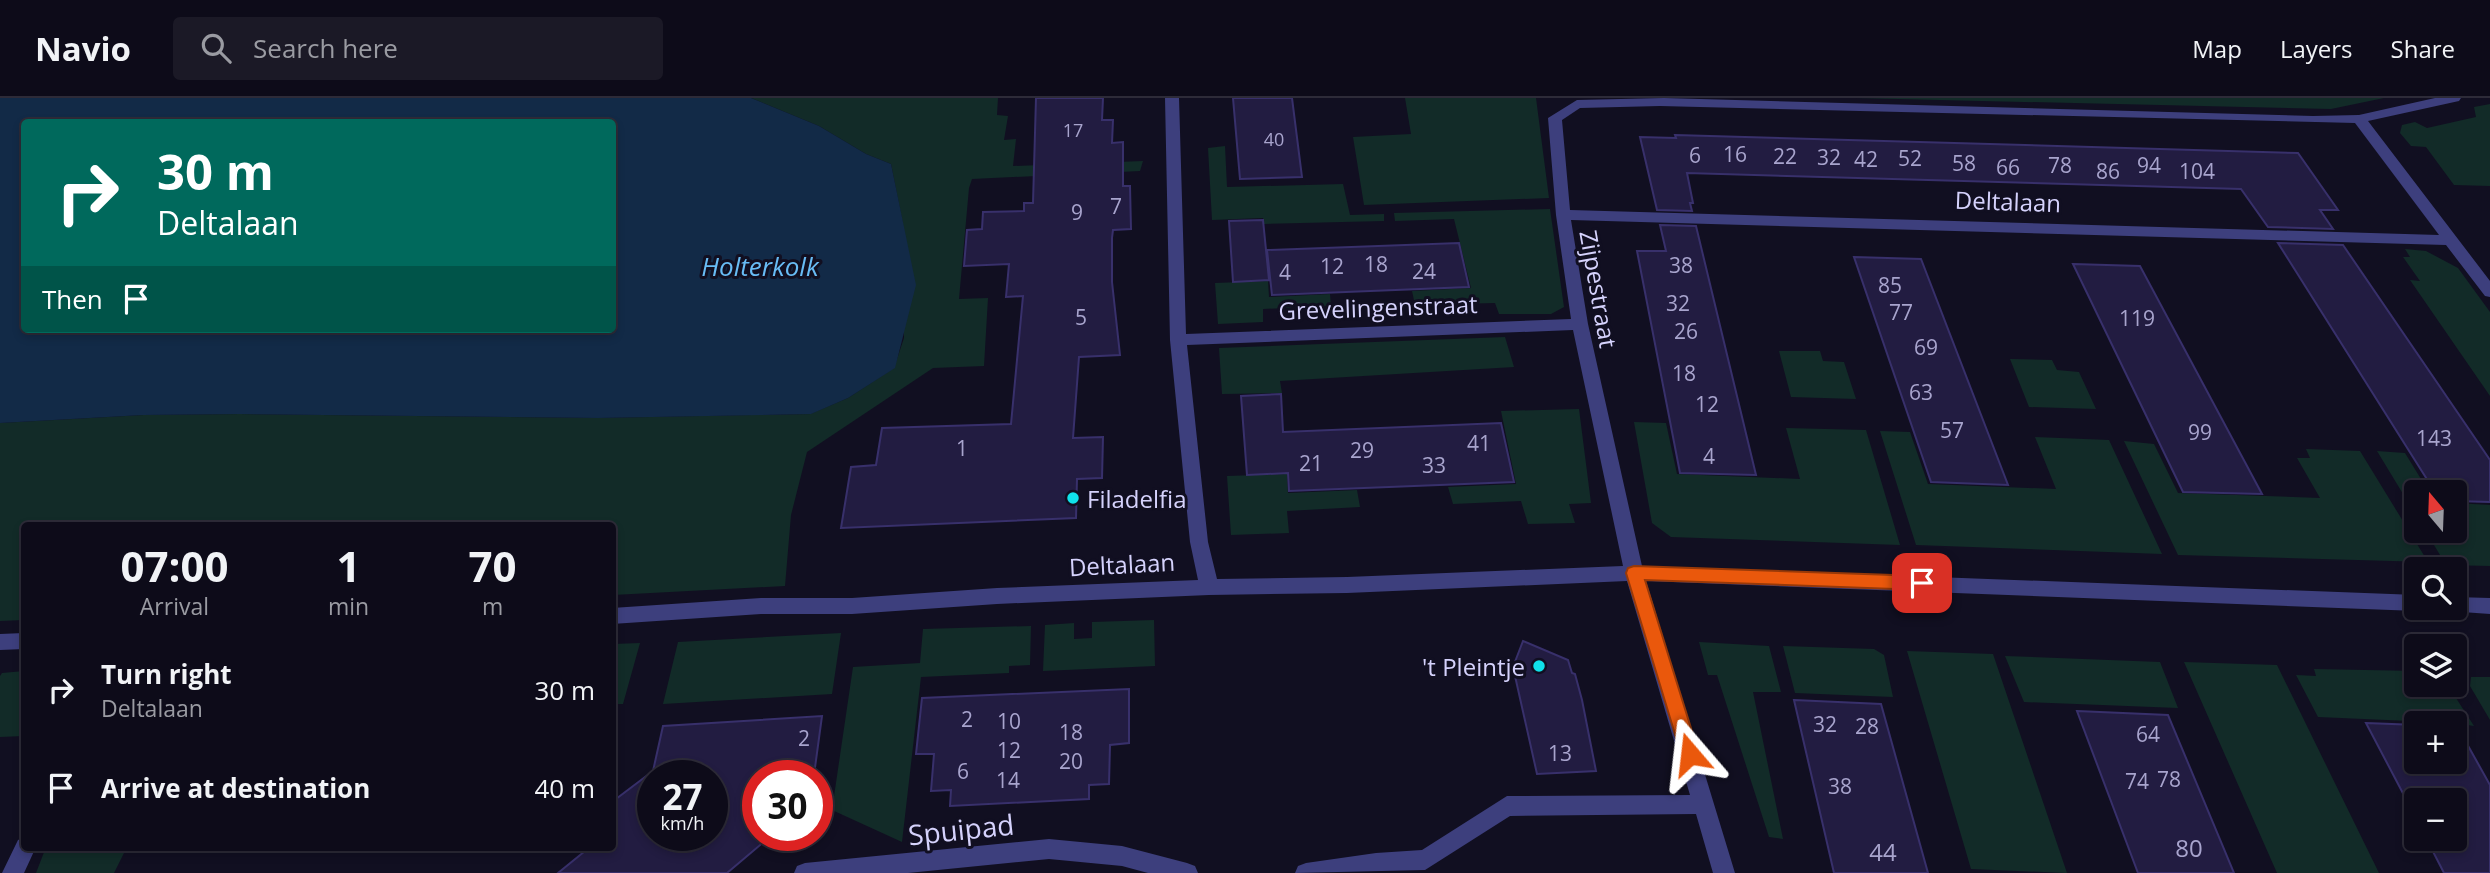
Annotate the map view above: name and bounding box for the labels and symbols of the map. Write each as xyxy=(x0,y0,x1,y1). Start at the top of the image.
house number: 17 xyxy=(1063,118,1083,142)
house number: 40 xyxy=(1264,127,1284,151)
house number: 16 xyxy=(1723,140,1747,168)
house number: 6 xyxy=(1689,141,1701,169)
house number: 22 xyxy=(1773,142,1797,170)
house number: 32 xyxy=(1817,143,1841,171)
house number: 52 xyxy=(1898,144,1922,172)
house number: 42 xyxy=(1854,145,1878,173)
house number: 58 xyxy=(1952,149,1976,177)
house number: 78 xyxy=(2048,151,2072,179)
house number: 94 xyxy=(2137,151,2161,179)
house number: 66 xyxy=(1996,153,2020,181)
house number: 86 xyxy=(2096,157,2120,185)
house number: 104 xyxy=(2179,157,2215,185)
street label: Deltalaan xyxy=(1954,183,2062,219)
house number: 7 xyxy=(1110,192,1122,220)
house number: 9 xyxy=(1071,198,1083,226)
street label: Zijpestraat xyxy=(1572,228,1626,350)
water label: Holterkolk xyxy=(701,248,820,284)
house number: 18 xyxy=(1364,250,1388,278)
house number: 38 xyxy=(1669,251,1693,279)
house number: 12 xyxy=(1320,252,1344,280)
house number: 24 xyxy=(1412,257,1436,285)
house number: 4 xyxy=(1279,258,1291,286)
house number: 85 xyxy=(1878,271,1902,299)
street label: Grevelingenstraat xyxy=(1278,287,1478,327)
house number: 32 xyxy=(1666,289,1690,317)
house number: 77 xyxy=(1889,298,1913,326)
house number: 5 xyxy=(1075,303,1087,331)
house number: 119 xyxy=(2119,304,2155,332)
house number: 26 xyxy=(1674,317,1698,345)
house number: 69 xyxy=(1914,333,1938,361)
house number: 18 xyxy=(1672,359,1696,387)
house number: 63 xyxy=(1909,378,1933,406)
house number: 12 xyxy=(1695,390,1719,418)
house number: 57 xyxy=(1940,416,1964,444)
house number: 99 xyxy=(2188,418,2212,446)
house number: 143 xyxy=(2416,424,2452,452)
house number: 41 xyxy=(1467,429,1491,457)
house number: 1 xyxy=(956,434,968,462)
house number: 29 xyxy=(1350,436,1374,464)
house number: 4 xyxy=(1703,442,1715,470)
house number: 21 xyxy=(1299,449,1323,477)
house number: 33 xyxy=(1422,451,1446,479)
north arrow xyxy=(2404,480,2468,542)
place label: Filadelfia xyxy=(1087,482,1187,515)
marker: Filadelfia xyxy=(1065,490,1081,506)
street label: Deltalaan xyxy=(1068,545,1176,583)
pin xyxy=(1892,553,1952,613)
place label: 't Pleintje xyxy=(1422,650,1525,683)
marker: 't Pleintje xyxy=(1531,658,1547,674)
house number: 2 xyxy=(961,705,973,733)
house number: 10 xyxy=(997,707,1021,735)
house number: 32 xyxy=(1813,710,1837,738)
house number: 28 xyxy=(1855,712,1879,740)
position arrow xyxy=(1653,717,1727,791)
house number: 18 xyxy=(1059,718,1083,746)
house number: 64 xyxy=(2136,720,2160,748)
house number: 2 xyxy=(798,724,810,752)
house number: 12 xyxy=(997,736,1021,764)
house number: 13 xyxy=(1548,739,1572,767)
house number: 20 xyxy=(1059,747,1083,775)
house number: 6 xyxy=(957,757,969,785)
speed limit sign: 30 xyxy=(742,760,833,851)
house number: 78 xyxy=(2157,765,2181,793)
house number: 14 xyxy=(996,766,1020,794)
house number: 74 xyxy=(2125,767,2149,795)
house number: 38 xyxy=(1828,772,1852,800)
street label: Spuipad xyxy=(906,805,1016,853)
house number: 80 xyxy=(2175,831,2203,864)
house number: 44 xyxy=(1869,835,1897,868)

